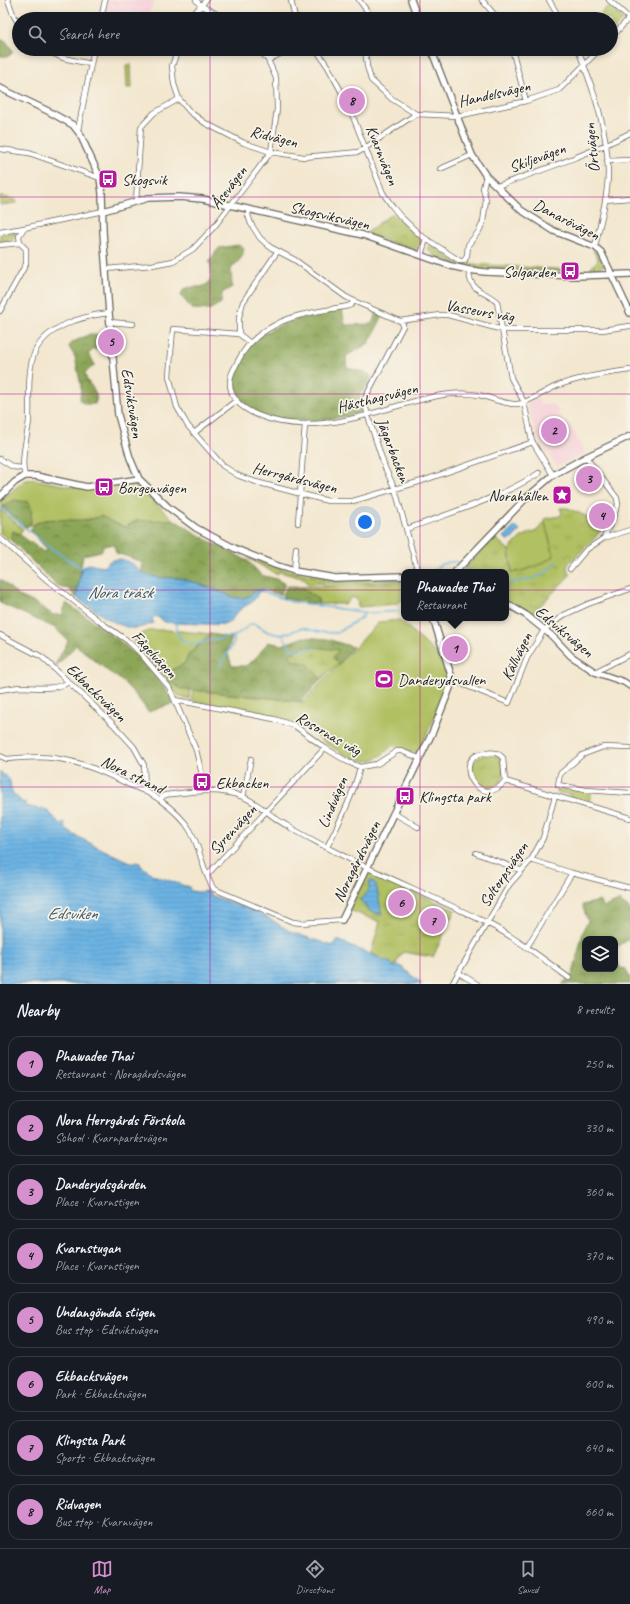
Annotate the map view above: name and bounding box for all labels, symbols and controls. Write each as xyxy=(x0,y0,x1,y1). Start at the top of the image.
search box xyxy=(12,12,618,56)
icon: search xyxy=(26,23,48,45)
text: Search here xyxy=(58,25,119,44)
street label: Handelsvägen xyxy=(456,76,533,112)
pin: 8 xyxy=(339,86,365,116)
street label: Ridvägen xyxy=(248,121,300,153)
street label: Kvarnvägen xyxy=(361,122,403,189)
street label: Örtvägen xyxy=(579,122,605,173)
street label: Skiljevägen xyxy=(506,138,569,177)
street label: Åsevägen xyxy=(206,161,252,213)
bus stop icon: Skogsvik xyxy=(97,168,119,190)
place label: Skogsvik xyxy=(122,170,168,190)
street label: Danarövägen xyxy=(530,195,604,245)
street label: Skogsviksvägen xyxy=(288,197,372,235)
bus stop icon: Solgarden xyxy=(559,260,581,282)
place label: Solgarden xyxy=(503,262,557,282)
street label: Vasseurs väg xyxy=(444,295,517,327)
pin: 5 xyxy=(98,327,124,357)
street label: Edsviksvägen xyxy=(117,367,148,440)
street label: Hästhagsvägen xyxy=(335,378,420,418)
street label: Jägarbacken xyxy=(371,414,415,486)
pin: 2 xyxy=(541,416,567,446)
street label: Herrgårdsvägen xyxy=(250,458,340,498)
pin: 3 xyxy=(576,464,602,494)
bus stop icon: Borgenvägen xyxy=(93,476,115,498)
place label: Borgenvägen xyxy=(118,478,187,498)
place icon: Norahällen xyxy=(551,484,573,506)
place label: Norahällen xyxy=(489,486,549,506)
pin: 4 xyxy=(589,501,615,531)
your location xyxy=(355,512,375,532)
popup xyxy=(401,569,509,621)
text: Phawadee Thai xyxy=(416,578,494,597)
water label: Nora träsk xyxy=(88,582,155,603)
text: Restaurant xyxy=(416,597,466,613)
street label: Edsviksvägen xyxy=(531,602,598,662)
street label: Fågelvägen xyxy=(127,627,182,683)
street label: Källvägen xyxy=(497,629,537,684)
pin: 1 xyxy=(442,634,468,664)
street label: Ekbacksvägen xyxy=(62,659,131,727)
sports icon: Danderydsvallen xyxy=(373,668,395,690)
place label: Danderydsvallen xyxy=(398,670,486,690)
street label: Rosornas väg xyxy=(292,707,366,761)
street label: Nora strand xyxy=(98,751,170,800)
bus stop icon: Ekbacken xyxy=(191,771,213,793)
place label: Ekbacken xyxy=(216,773,269,793)
street label: Lindvägen xyxy=(313,773,353,831)
bus stop icon: Klingsta park xyxy=(394,785,416,807)
place label: Klingsta park xyxy=(419,787,492,807)
street label: Syrenvägen xyxy=(204,800,262,859)
street label: Noragårdsvägen xyxy=(329,817,386,905)
street label: Soltorpsvägen xyxy=(475,837,533,911)
pin: 6 xyxy=(388,888,414,918)
water label: Edsviken xyxy=(47,903,98,924)
pin: 7 xyxy=(420,906,446,936)
map controls xyxy=(582,936,618,972)
button: layers xyxy=(582,936,618,972)
text: Nearby xyxy=(16,1000,59,1021)
text: 8 results xyxy=(576,1002,614,1018)
text: Phawadee Thai xyxy=(55,1047,133,1066)
text: 1 xyxy=(27,1056,33,1072)
text: 250 m xyxy=(585,1056,613,1072)
text: Restaurant · Noragårdsvägen xyxy=(55,1066,186,1082)
text: Nora Herrgårds Förskola xyxy=(55,1111,184,1130)
text: 2 xyxy=(27,1120,33,1136)
text: 330 m xyxy=(585,1120,613,1136)
text: School · Kvarnparksvägen xyxy=(55,1130,167,1146)
text: Danderydsgården xyxy=(55,1175,146,1194)
text: 3 xyxy=(27,1184,33,1200)
text: 360 m xyxy=(585,1184,613,1200)
text: Place · Kvarnstigen xyxy=(55,1194,139,1210)
text: Kvarnstugan xyxy=(55,1239,120,1258)
text: 4 xyxy=(27,1248,33,1264)
text: 370 m xyxy=(585,1248,613,1264)
text: Place · Kvarnstigen xyxy=(55,1258,139,1274)
text: Undangömda stigen xyxy=(55,1303,155,1322)
text: 5 xyxy=(27,1312,33,1328)
text: 490 m xyxy=(585,1312,613,1328)
text: Bus stop · Edsviksvägen xyxy=(55,1322,158,1338)
text: Ekbacksvägen xyxy=(55,1367,127,1386)
text: 6 xyxy=(27,1376,33,1392)
text: 600 m xyxy=(585,1376,613,1392)
text: Park · Ekbacksvägen xyxy=(55,1386,146,1402)
text: Klingsta Park xyxy=(55,1431,124,1450)
text: 7 xyxy=(27,1440,33,1456)
text: 640 m xyxy=(585,1440,613,1456)
text: Sports · Ekbacksvägen xyxy=(55,1450,155,1466)
text: Ridvagen xyxy=(55,1495,101,1514)
text: 8 xyxy=(27,1504,33,1520)
text: 660 m xyxy=(585,1504,613,1520)
text: Bus stop · Kvarnvägen xyxy=(55,1514,152,1530)
tab: Map xyxy=(91,1558,113,1596)
tab: Directions xyxy=(296,1558,334,1596)
tab: Saved xyxy=(517,1558,539,1596)

